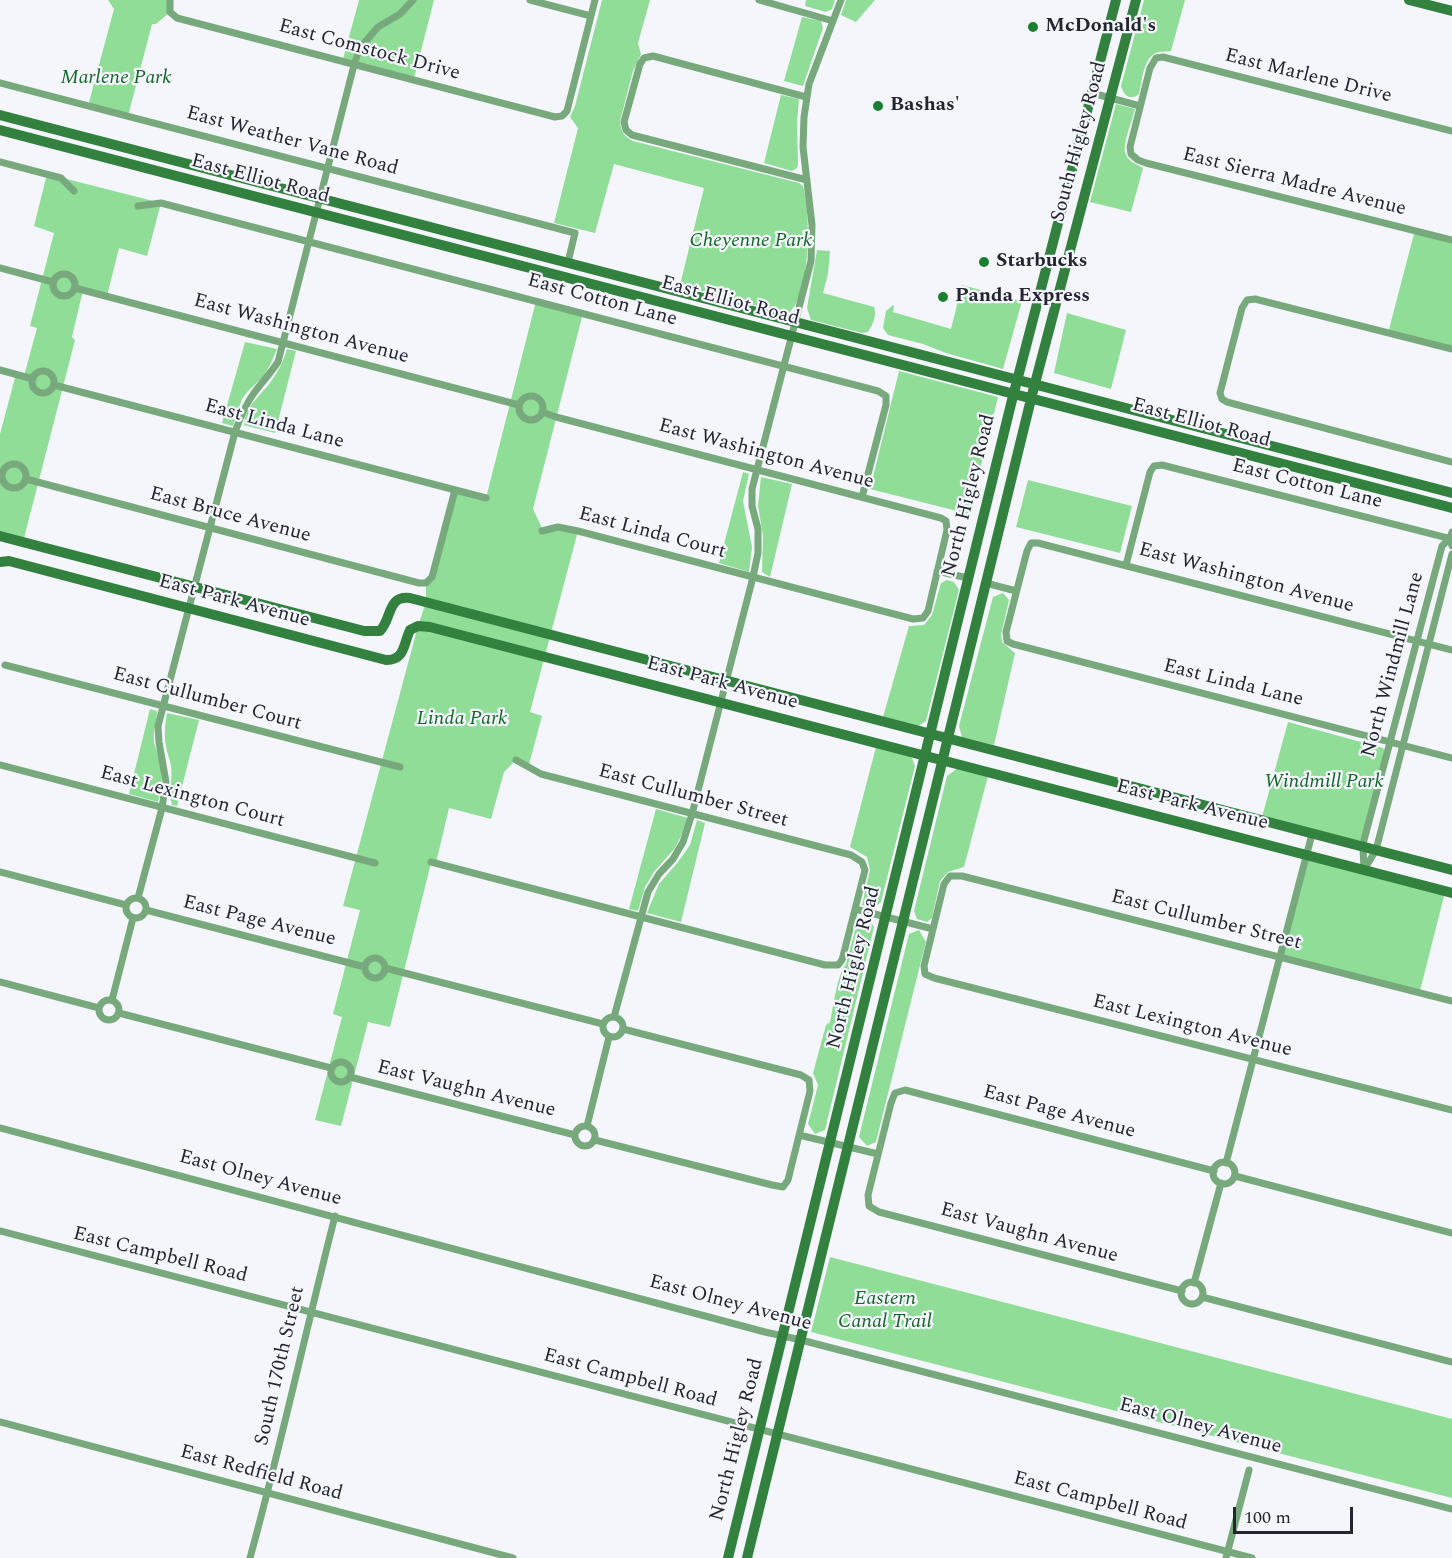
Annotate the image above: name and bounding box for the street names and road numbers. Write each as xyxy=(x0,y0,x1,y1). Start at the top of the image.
street label: East Comstock Drive xyxy=(276,15,462,87)
street label: East Marlene Drive xyxy=(1222,45,1394,109)
street label: South Higley Road xyxy=(1047,59,1113,225)
street label: East Weather Vane Road xyxy=(183,102,401,182)
street label: East Sierra Madre Avenue xyxy=(1180,144,1408,222)
street label: East Elliot Road xyxy=(188,150,332,210)
street label: East Cotton Lane xyxy=(525,269,679,333)
street label: East Elliot Road xyxy=(658,272,802,332)
street label: East Washington Avenue xyxy=(191,290,411,370)
street label: East Elliot Road xyxy=(1129,394,1273,454)
street label: East Linda Lane xyxy=(202,395,346,455)
street label: North Higley Road xyxy=(938,412,1002,580)
street label: East Washington Avenue xyxy=(656,415,876,495)
street label: East Cotton Lane xyxy=(1229,455,1385,515)
street label: East Bruce Avenue xyxy=(147,483,313,549)
street label: East Linda Court xyxy=(576,503,728,565)
street label: East Washington Avenue xyxy=(1136,539,1356,619)
street label: East Park Avenue xyxy=(156,570,312,634)
street label: North Windmill Lane xyxy=(1358,570,1430,760)
street label: East Park Avenue xyxy=(644,652,800,716)
street label: East Linda Lane xyxy=(1160,655,1306,713)
street label: East Cullumber Court xyxy=(110,663,304,737)
street label: East Cullumber Street xyxy=(595,760,791,834)
street label: East Lexington Court xyxy=(97,762,287,834)
street label: East Park Avenue xyxy=(1114,776,1270,836)
street label: North Higley Road xyxy=(823,884,887,1052)
street label: East Cullumber Street xyxy=(1108,886,1304,956)
street label: East Page Avenue xyxy=(180,891,338,953)
street label: East Lexington Avenue xyxy=(1090,991,1294,1063)
street label: East Vaughn Avenue xyxy=(374,1056,558,1124)
street label: East Page Avenue xyxy=(980,1081,1138,1145)
street label: East Olney Avenue xyxy=(176,1146,344,1212)
street label: East Vaughn Avenue xyxy=(937,1199,1121,1269)
street label: East Campbell Road xyxy=(70,1223,250,1289)
street label: East Olney Avenue xyxy=(646,1271,814,1337)
street label: South 170th Street xyxy=(251,1284,311,1448)
street label: East Campbell Road xyxy=(540,1344,720,1414)
street label: North Higley Road xyxy=(706,1356,770,1524)
street label: East Olney Avenue xyxy=(1116,1394,1284,1460)
street label: East Redfield Road xyxy=(177,1441,345,1507)
street label: East Campbell Road xyxy=(1010,1467,1190,1537)

